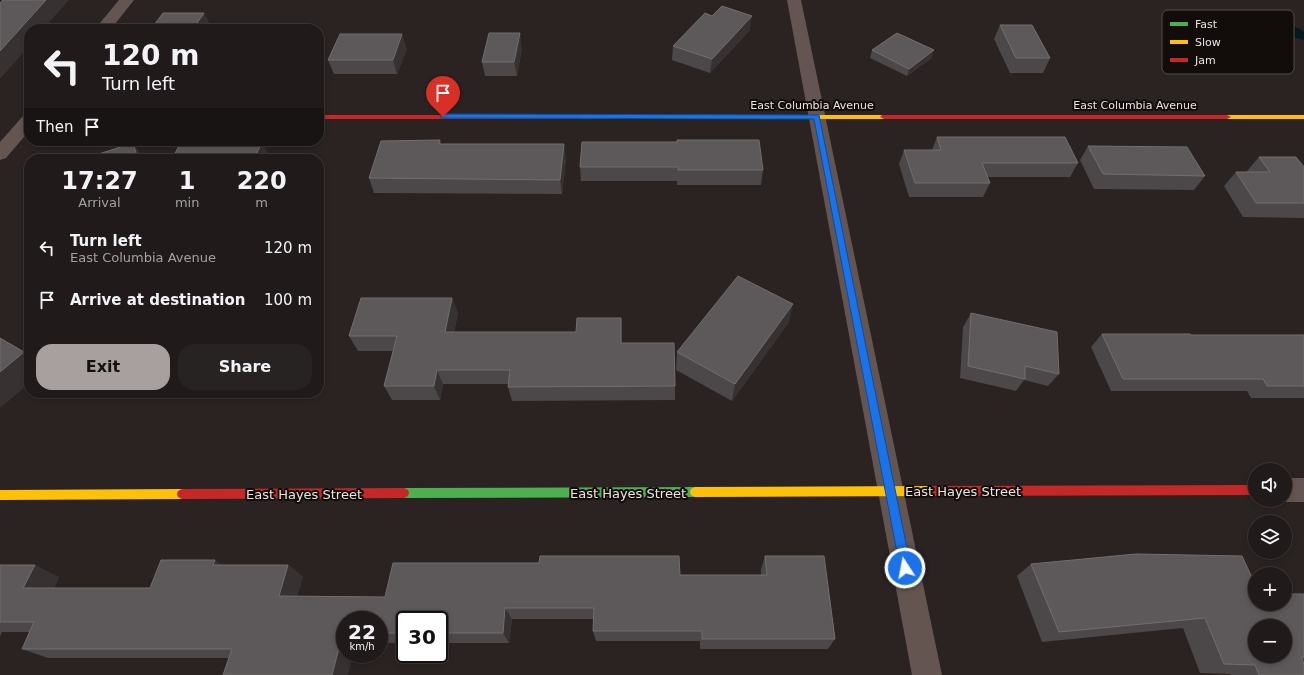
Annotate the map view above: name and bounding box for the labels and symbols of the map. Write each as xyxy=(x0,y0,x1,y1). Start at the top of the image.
legend xyxy=(1162,10,1294,74)
text: Fast xyxy=(1195,18,1218,31)
text: Slow xyxy=(1195,36,1221,49)
text: Jam xyxy=(1194,54,1216,67)
pin xyxy=(426,76,460,117)
street label: East Columbia Avenue xyxy=(750,99,874,112)
street label: East Columbia Avenue xyxy=(1073,99,1197,112)
street label: East Hayes Street xyxy=(905,484,1021,499)
street label: East Hayes Street xyxy=(570,486,686,501)
street label: East Hayes Street xyxy=(246,487,362,502)
position arrow xyxy=(884,547,926,589)
speed limit sign: 30 xyxy=(396,611,448,663)

